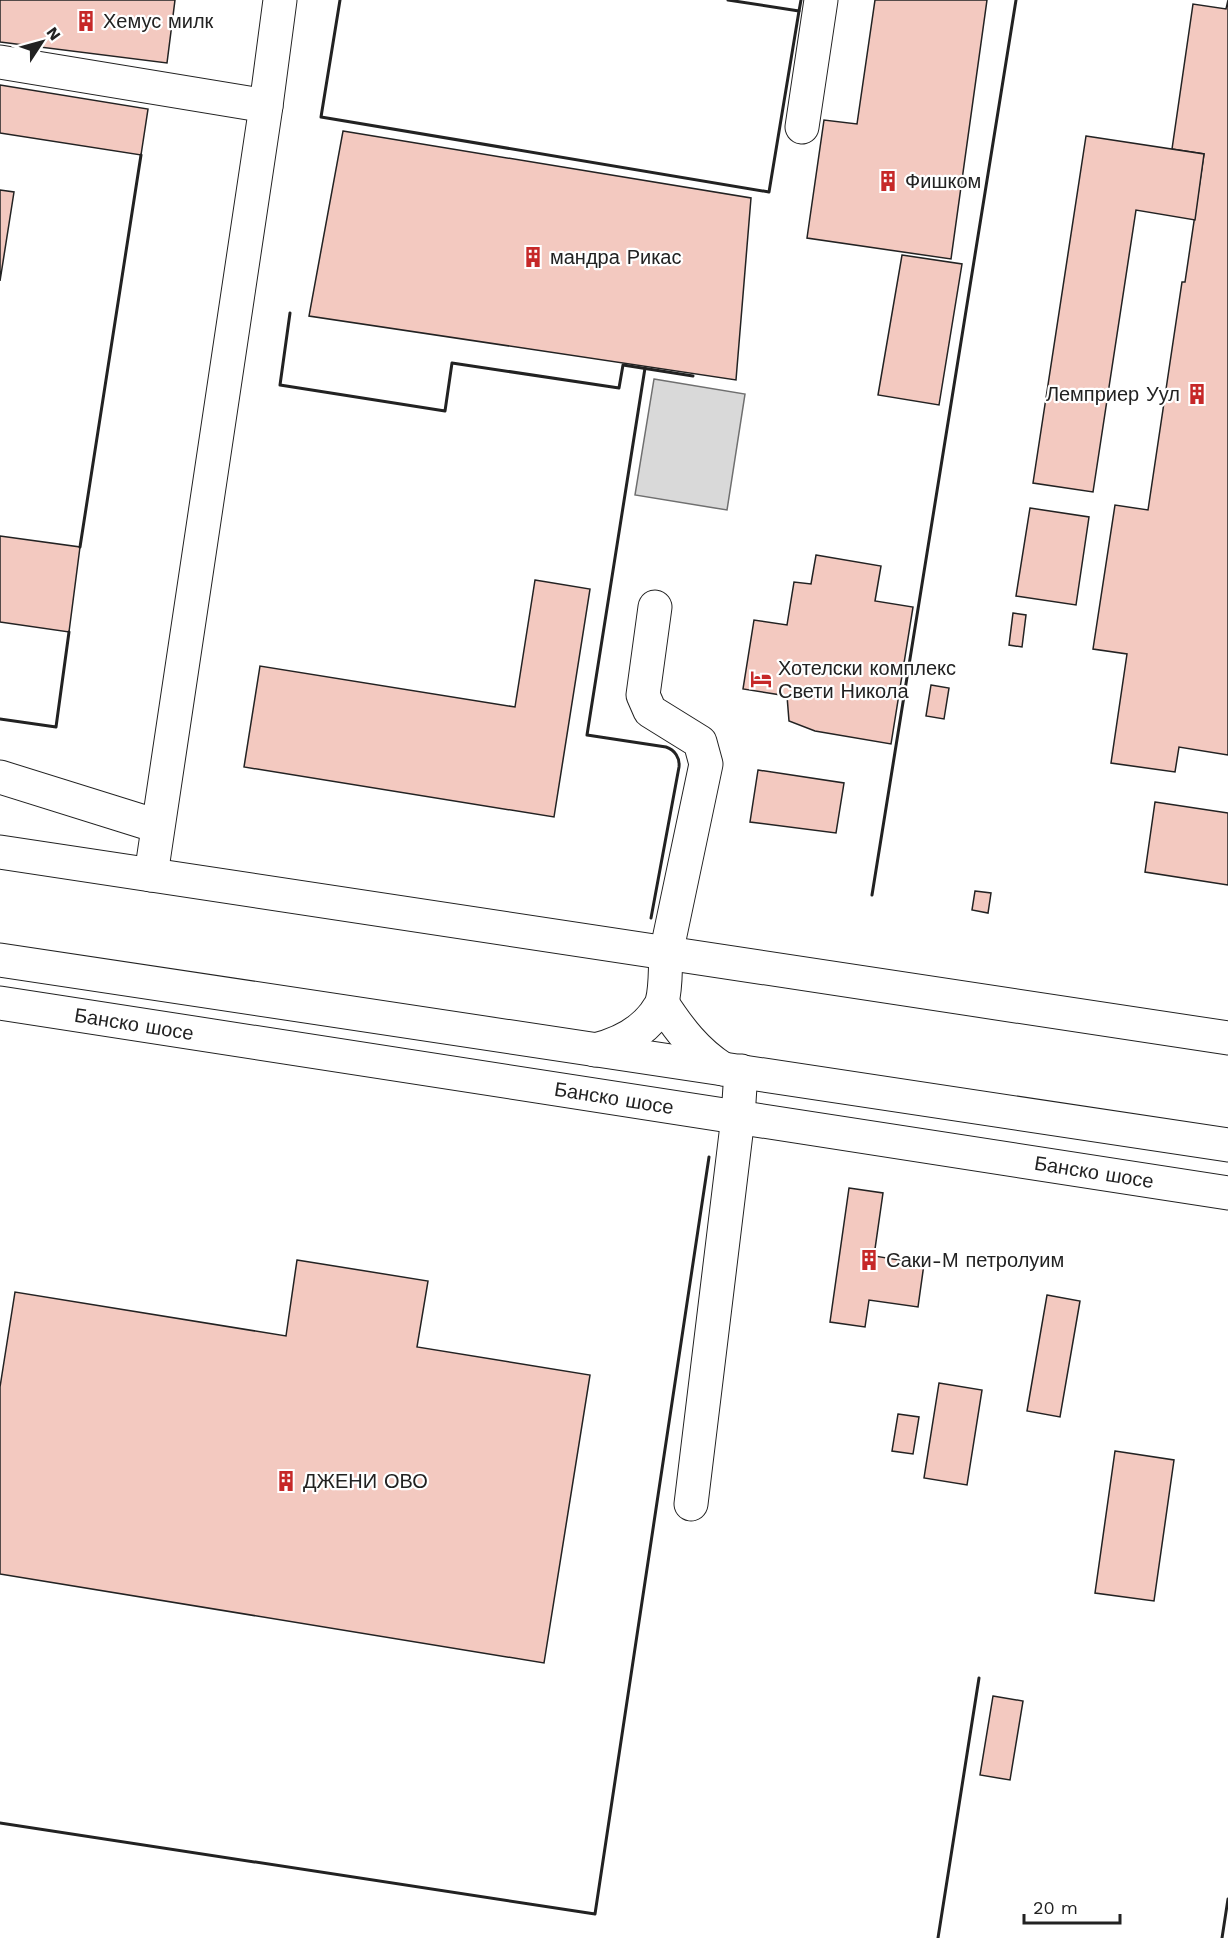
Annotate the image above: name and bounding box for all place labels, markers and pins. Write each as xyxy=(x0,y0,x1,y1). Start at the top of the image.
building icon: Хемус милк xyxy=(74,9,98,33)
place label: Хемус милк xyxy=(103,9,214,33)
building icon: Фишком xyxy=(876,169,900,193)
place label: Фишком xyxy=(905,169,981,193)
building icon: мандра Рикас xyxy=(521,245,545,269)
place label: мандра Рикас xyxy=(550,245,681,269)
place label: Лемприер Уул xyxy=(1046,382,1180,406)
building icon: Лемприер Уул xyxy=(1185,382,1209,406)
place label: Хотелски комплекс Свети Никола xyxy=(778,656,956,703)
hotel icon: Хотелски комплекс Свети Никола xyxy=(749,667,773,691)
building icon: Саки-М петролуим xyxy=(857,1248,881,1272)
place label: Саки-М петролуим xyxy=(886,1248,1064,1272)
building icon: ДЖЕНИ ОВО xyxy=(274,1469,298,1493)
place label: ДЖЕНИ ОВО xyxy=(303,1469,428,1493)

